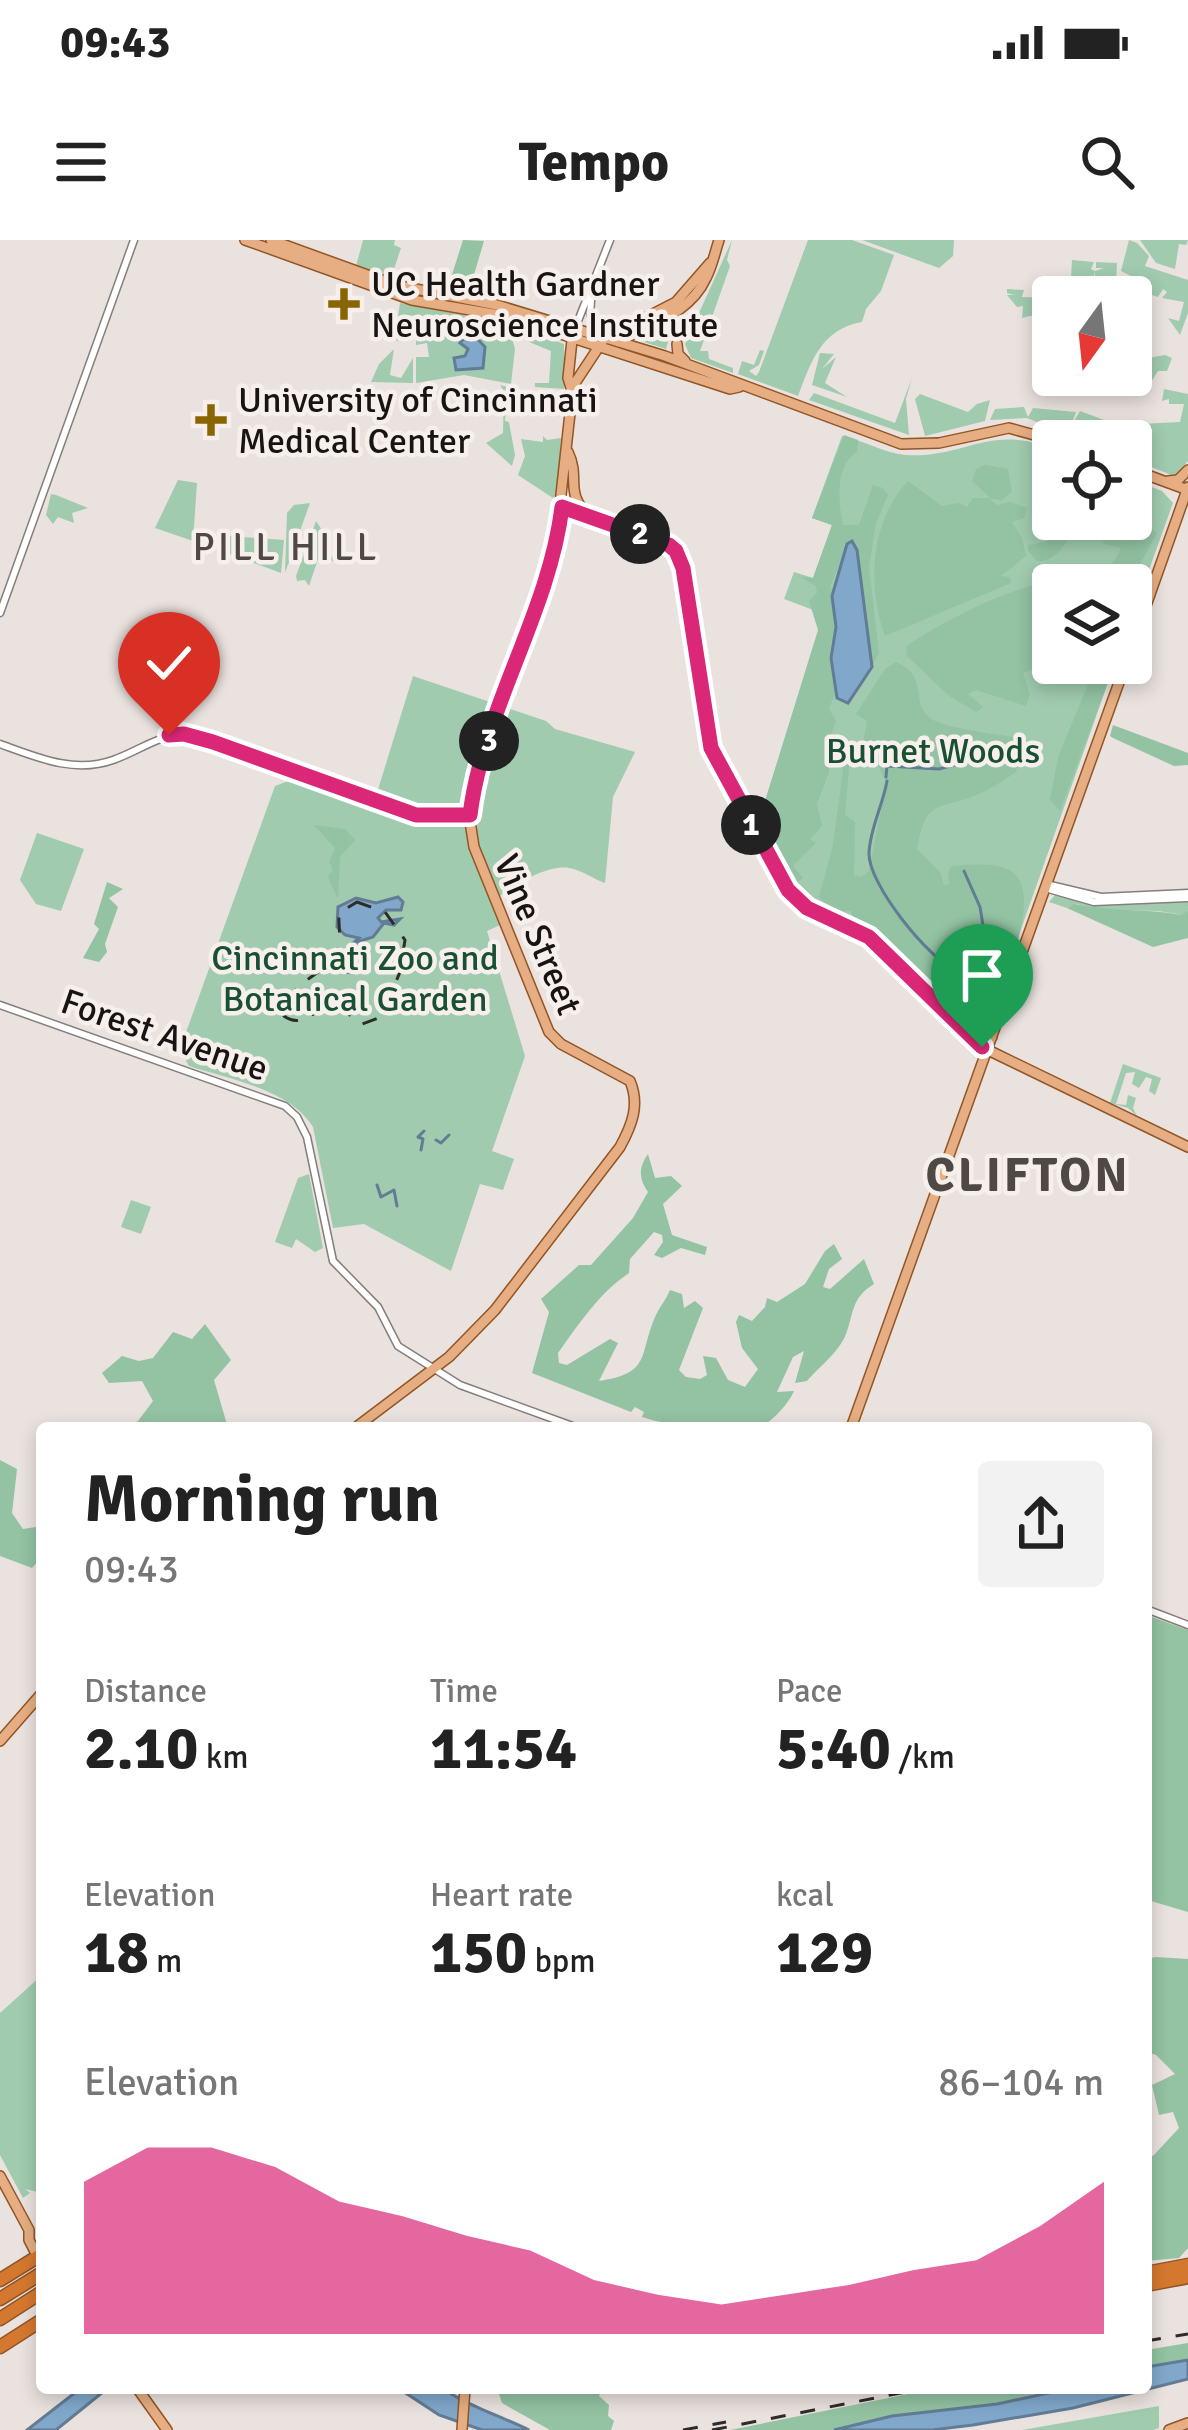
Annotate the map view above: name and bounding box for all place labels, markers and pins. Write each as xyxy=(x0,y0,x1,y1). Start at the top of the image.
place label: UC Health Gardner Neuroscience Institute xyxy=(371,262,719,348)
marker: UC Health Gardner Neuroscience Institute xyxy=(328,288,360,320)
place label: University of Cincinnati Medical Center xyxy=(238,378,598,464)
marker: University of Cincinnati Medical Center xyxy=(195,404,227,436)
pin: 2 xyxy=(610,504,670,564)
pin xyxy=(118,612,220,735)
pin: 3 xyxy=(459,711,519,771)
pin: 1 xyxy=(721,795,781,855)
pin xyxy=(931,924,1033,1047)

